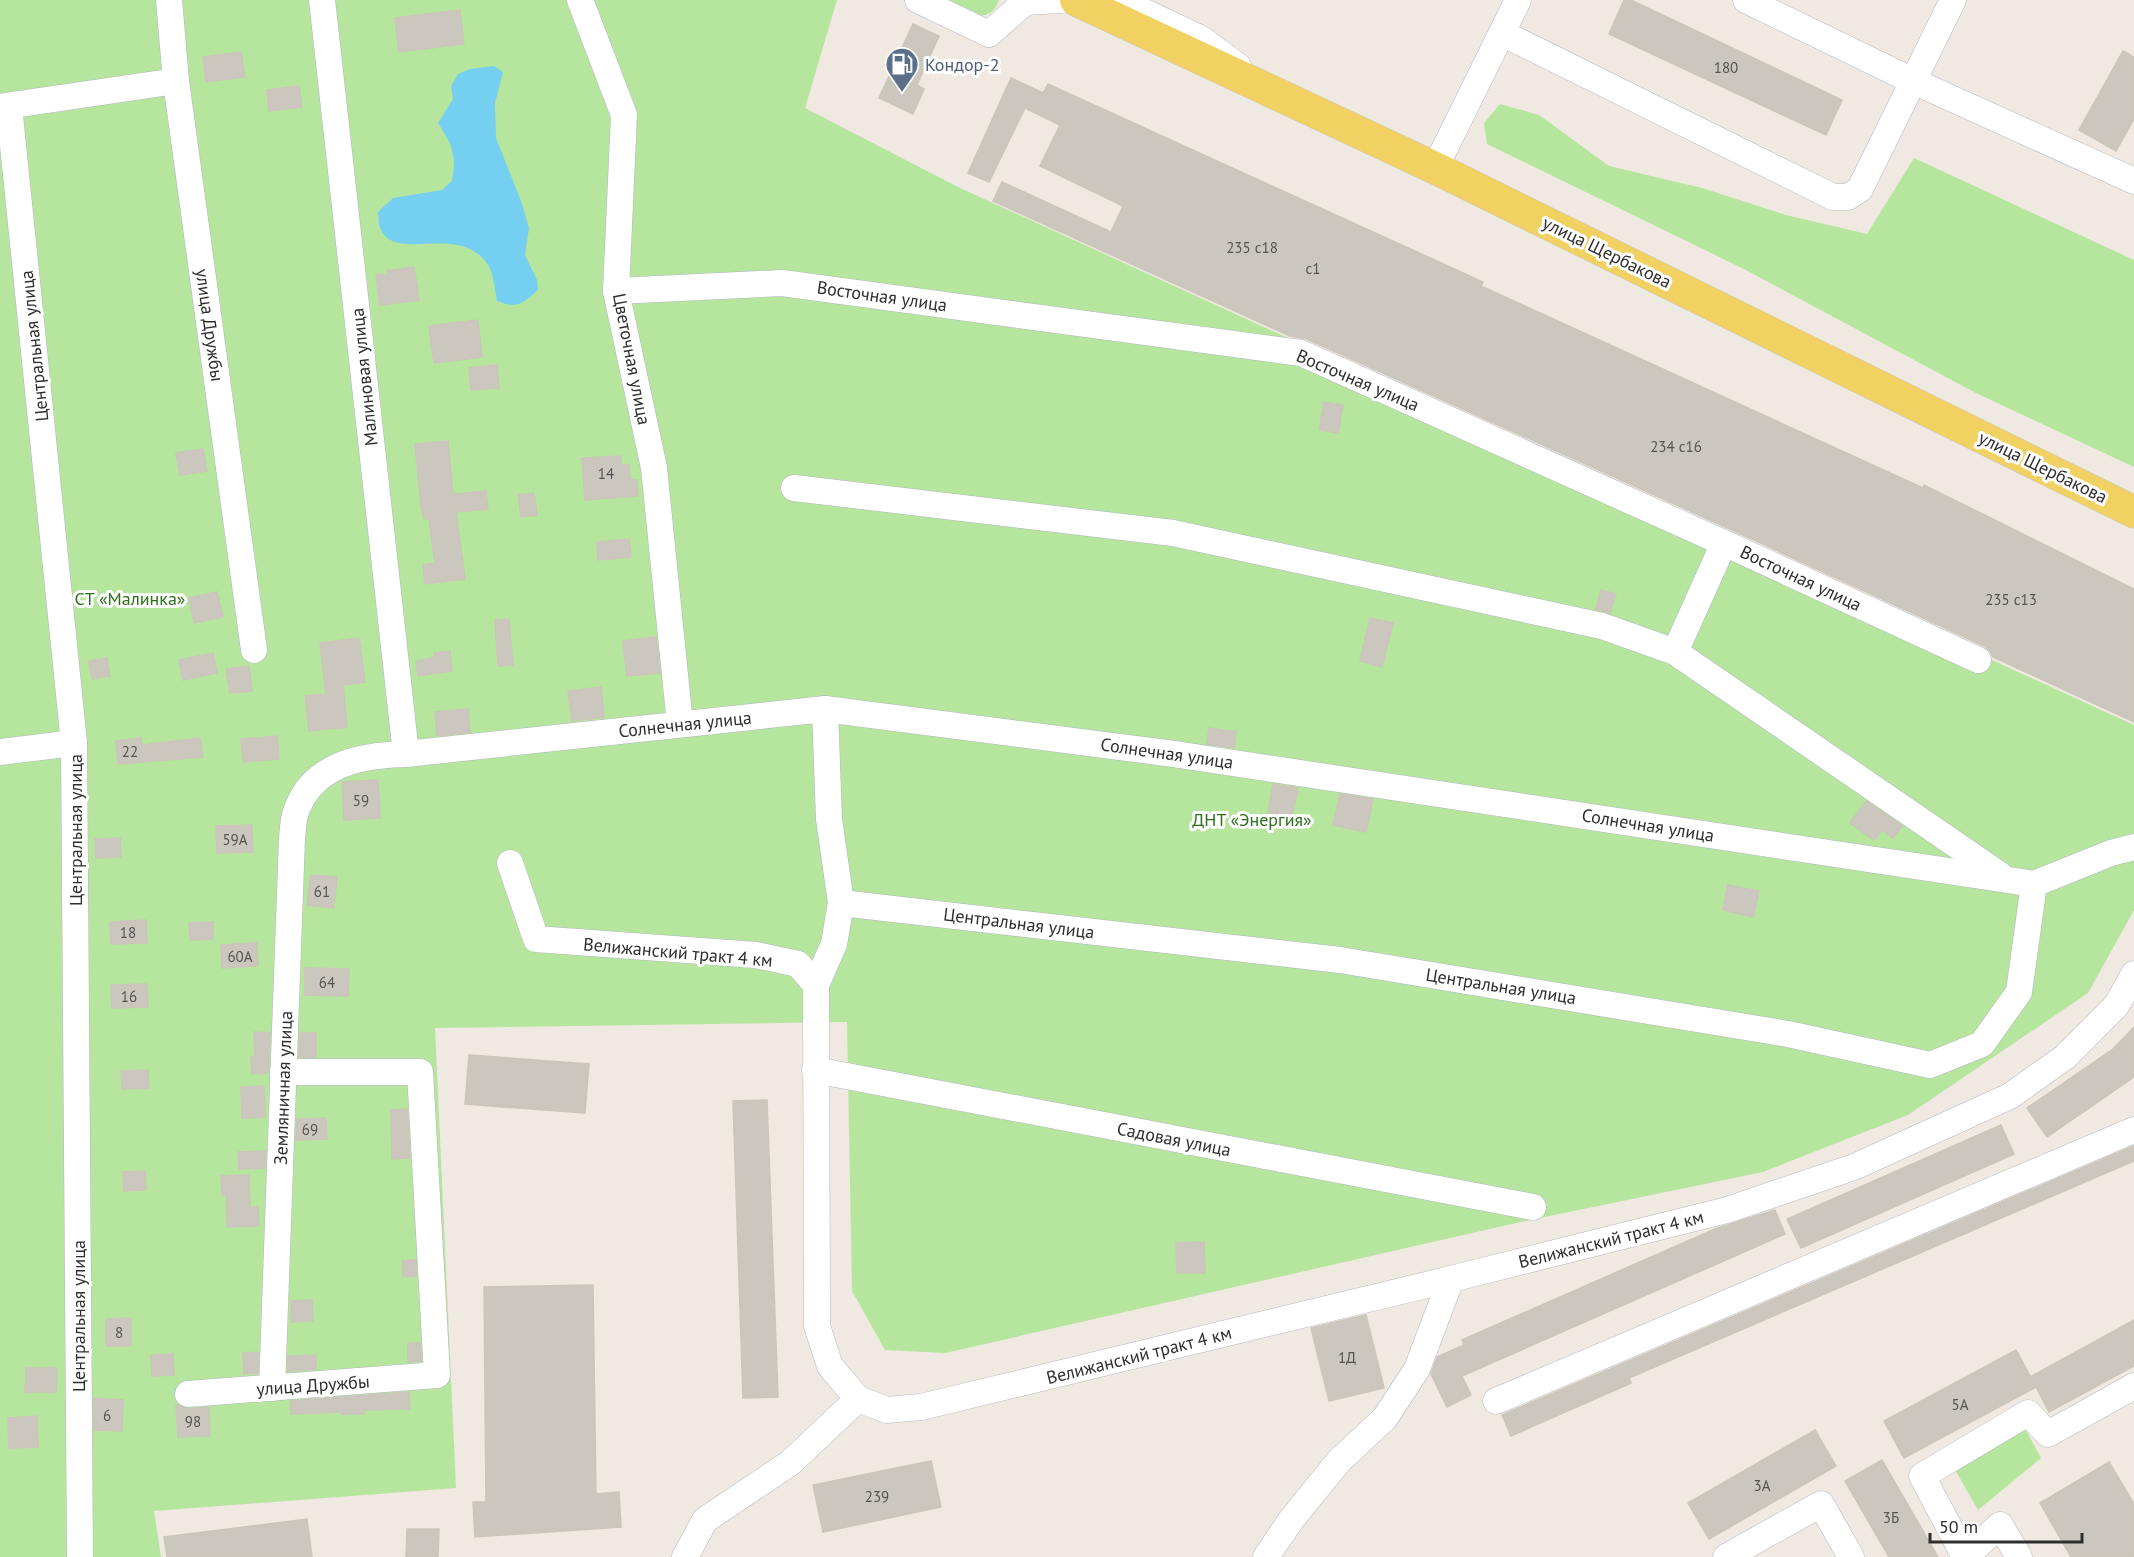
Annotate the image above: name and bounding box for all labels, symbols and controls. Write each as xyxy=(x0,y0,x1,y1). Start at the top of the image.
fuel station icon: Кондор-2 xyxy=(884,46,920,93)
place label: Кондор-2 xyxy=(925,53,1000,76)
house number: 180 xyxy=(1714,58,1738,77)
street label: улица Щербакова xyxy=(1539,211,1675,293)
house number: 235 с18 xyxy=(1226,238,1278,257)
house number: с1 xyxy=(1306,259,1320,278)
street label: улица Дружбы xyxy=(191,267,229,383)
street label: Центральная улица xyxy=(15,269,53,423)
street label: Восточная улица xyxy=(815,275,949,317)
street label: Цветочная улица xyxy=(608,291,656,427)
street label: Малиновая улица xyxy=(345,307,383,447)
street label: Восточная улица xyxy=(1293,344,1423,416)
street label: улица Щербакова xyxy=(1975,426,2111,508)
house number: 234 с16 xyxy=(1650,437,1702,456)
house number: 14 xyxy=(598,464,614,483)
street label: Восточная улица xyxy=(1737,540,1865,616)
park label: CТ «Малинка» xyxy=(75,587,185,610)
house number: 235 с13 xyxy=(1985,590,2037,609)
street label: Солнечная улица xyxy=(617,706,753,742)
street label: Солнечная улица xyxy=(1099,732,1235,774)
house number: 22 xyxy=(122,742,138,761)
street label: Центральная улица xyxy=(64,754,87,906)
house number: 59 xyxy=(353,791,369,810)
street label: Солнечная улица xyxy=(1580,803,1716,847)
park label: ДНТ «Энергия» xyxy=(1192,808,1312,831)
house number: 59А xyxy=(222,830,248,849)
house number: 61 xyxy=(314,882,330,901)
street label: Центральная улица xyxy=(942,902,1096,944)
house number: 18 xyxy=(120,923,136,942)
street label: Велижанский тракт 4 км xyxy=(582,932,774,972)
house number: 60А xyxy=(227,947,253,966)
street label: Центральная улица xyxy=(1424,963,1578,1009)
house number: 64 xyxy=(319,973,335,992)
house number: 16 xyxy=(121,987,137,1006)
street label: Земляничная улица xyxy=(269,1011,297,1165)
street label: Садовая улица xyxy=(1115,1117,1233,1161)
house number: 69 xyxy=(302,1120,318,1139)
street label: Велижанский тракт 4 км xyxy=(1516,1205,1706,1273)
street label: Центральная улица xyxy=(67,1240,90,1392)
street label: Велижанский тракт 4 км xyxy=(1044,1321,1234,1389)
house number: 8 xyxy=(115,1323,123,1342)
house number: 1Д xyxy=(1338,1348,1356,1367)
street label: улица Дружбы xyxy=(256,1370,370,1400)
house number: 5А xyxy=(1952,1395,1969,1414)
house number: 6 xyxy=(103,1406,111,1425)
house number: 98 xyxy=(185,1412,201,1431)
house number: 3А xyxy=(1754,1476,1771,1495)
house number: 239 xyxy=(865,1487,889,1506)
scale bar xyxy=(1930,1506,2082,1544)
house number: 3Б xyxy=(1883,1508,1899,1527)
text: 50 m xyxy=(1939,1515,1978,1538)

